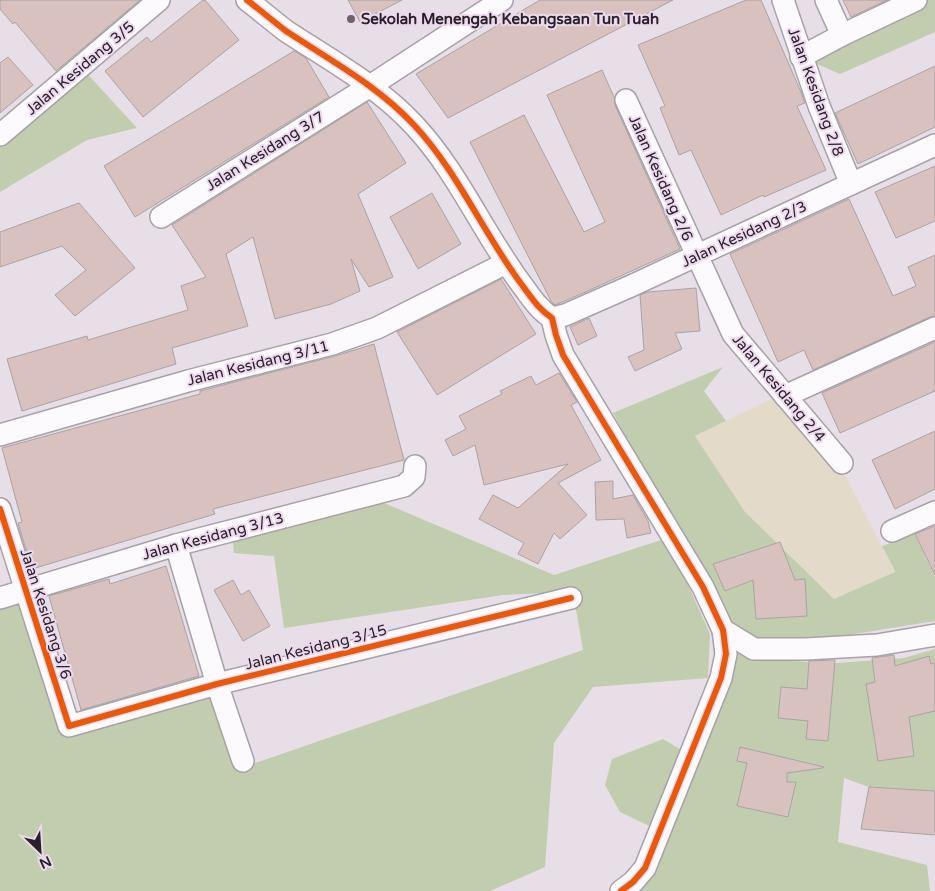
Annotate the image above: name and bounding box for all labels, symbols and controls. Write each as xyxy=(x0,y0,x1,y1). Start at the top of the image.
place label: Sekolah Menengah Kebangsaan Tun Tuah xyxy=(361,10,659,29)
marker: Sekolah Menengah Kebangsaan Tun Tuah xyxy=(345,13,357,25)
street label: Jalan Kesidang 3/5 xyxy=(22,17,138,119)
street label: Jalan Kesidang 2/8 xyxy=(784,25,848,159)
street label: Jalan Kesidang 3/7 xyxy=(203,107,327,195)
street label: Jalan Kesidang 2/6 xyxy=(625,112,697,244)
street label: Jalan Kesidang 2/3 xyxy=(679,197,809,271)
street label: Jalan Kesidang 2/4 xyxy=(729,330,829,446)
street label: Jalan Kesidang 3/11 xyxy=(185,337,331,389)
street label: Jalan Kesidang 3/13 xyxy=(140,508,286,564)
street label: Jalan Kesidang 3/6 xyxy=(16,547,76,681)
street label: Jalan Kesidang 3/15 xyxy=(243,621,389,673)
north arrow xyxy=(15,826,65,876)
text: N xyxy=(37,852,54,872)

